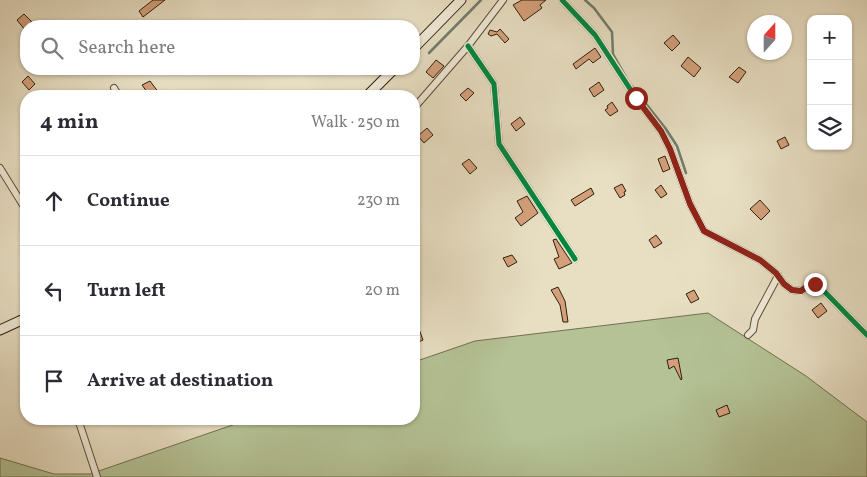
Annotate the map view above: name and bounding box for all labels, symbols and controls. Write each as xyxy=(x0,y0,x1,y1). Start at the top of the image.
north arrow xyxy=(747,15,792,60)
map controls xyxy=(807,15,852,150)
button: + xyxy=(807,15,852,60)
search box xyxy=(20,20,420,75)
icon: search xyxy=(38,34,66,62)
text: Search here xyxy=(78,35,175,61)
button: − xyxy=(807,60,852,105)
route start xyxy=(625,87,648,110)
button: layers xyxy=(807,105,852,150)
text: 4 min xyxy=(40,108,99,137)
text: Walk · 250 m xyxy=(311,112,400,134)
icon: ahead xyxy=(40,187,68,215)
text: Continue xyxy=(87,188,170,214)
text: 230 m xyxy=(357,190,400,212)
route end xyxy=(804,273,827,296)
icon: left xyxy=(40,277,68,305)
text: Turn left xyxy=(87,278,166,304)
text: 20 m xyxy=(365,280,400,302)
icon: arrive xyxy=(40,367,68,395)
text: Arrive at destination xyxy=(87,368,273,394)

